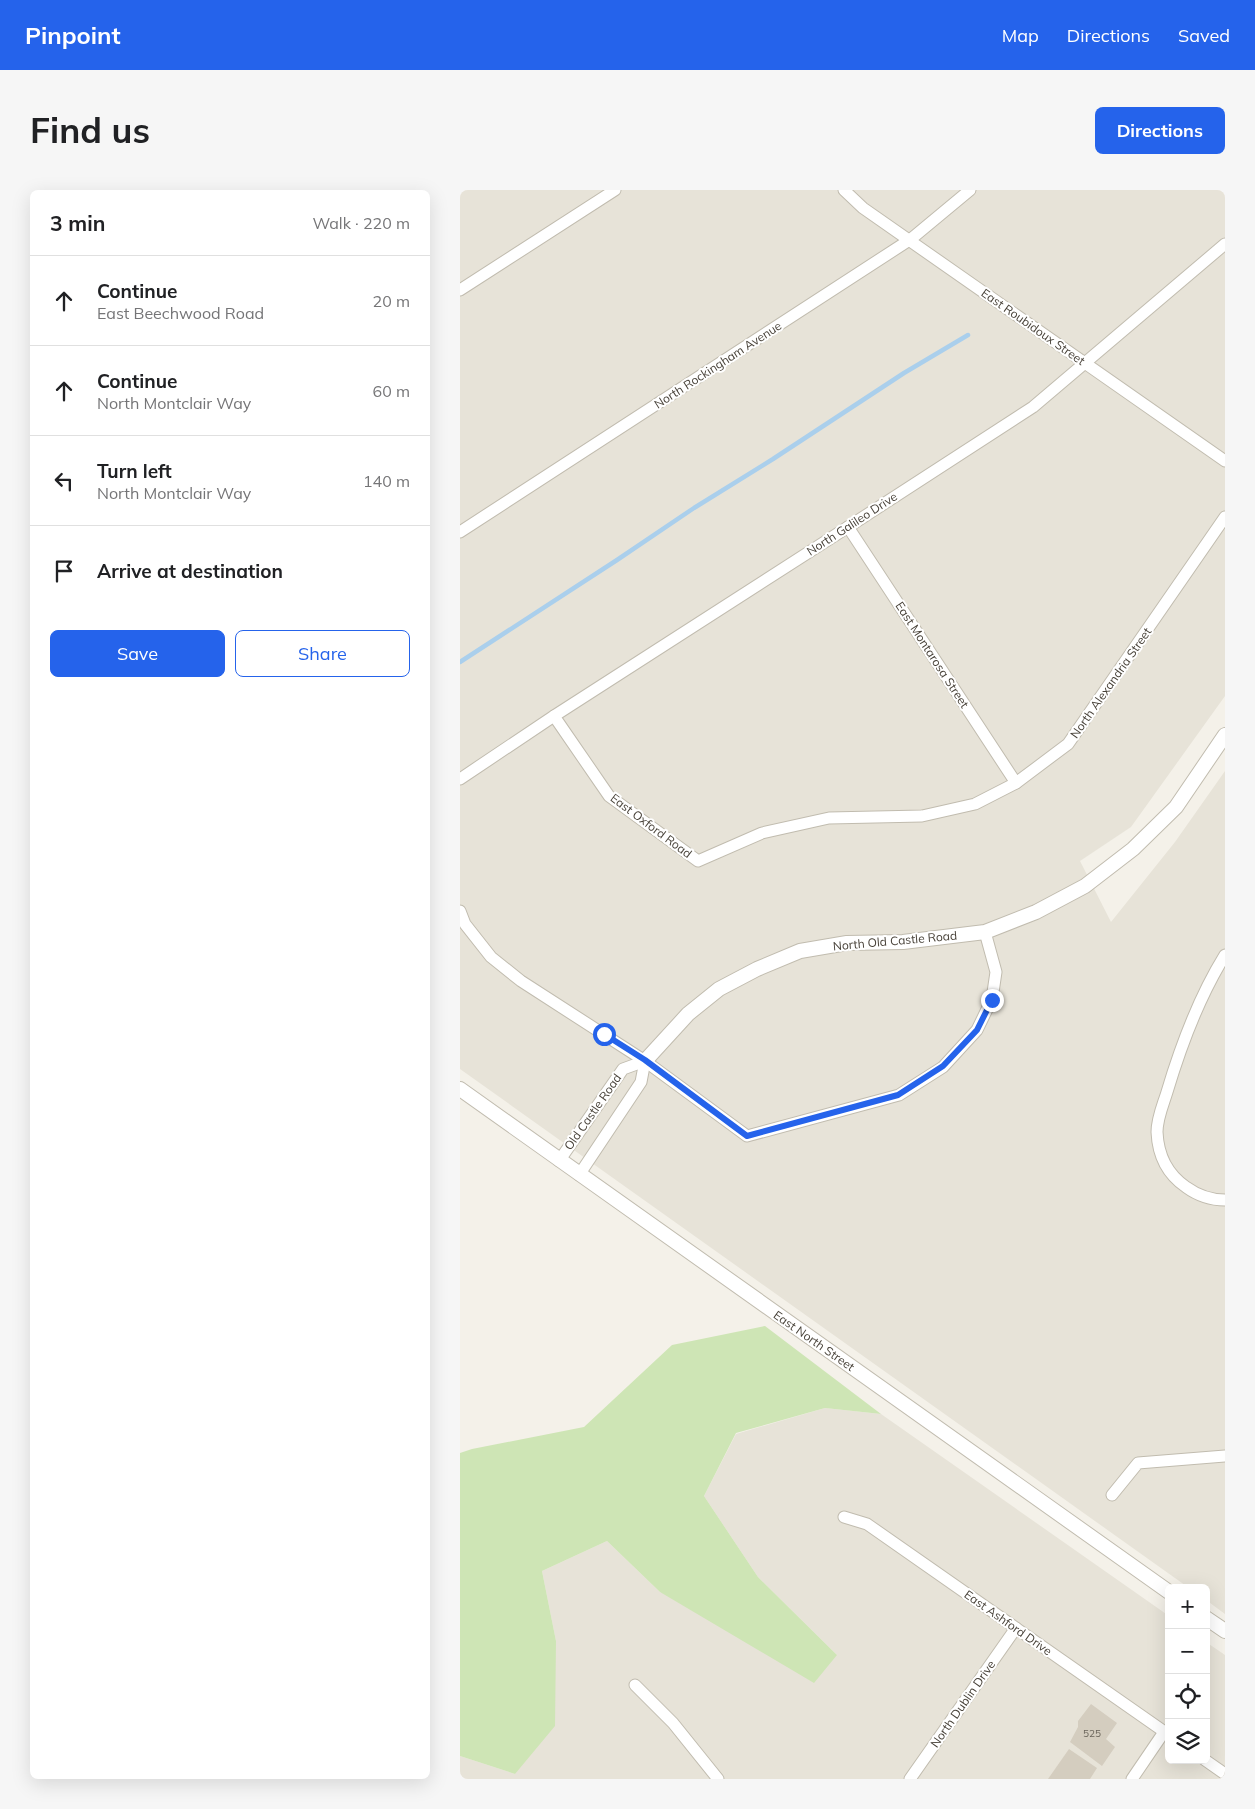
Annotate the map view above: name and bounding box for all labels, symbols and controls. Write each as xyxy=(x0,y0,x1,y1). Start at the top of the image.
text: Pinpoint xyxy=(25,20,121,50)
text: Map xyxy=(1002,24,1039,47)
text: Directions xyxy=(1067,24,1150,47)
text: Saved xyxy=(1178,24,1230,47)
button: Directions xyxy=(1095,107,1225,154)
text: Find us xyxy=(30,108,150,152)
text: 3 min xyxy=(50,210,105,236)
text: Walk · 220 m xyxy=(312,213,410,233)
text: Continue xyxy=(97,279,177,303)
street label: East Roubidoux Street xyxy=(979,285,1088,368)
icon: ahead xyxy=(50,287,78,315)
text: 20 m xyxy=(373,291,410,311)
text: East Beechwood Road xyxy=(97,303,264,323)
street label: North Rockingham Avenue xyxy=(651,318,784,411)
text: Continue xyxy=(97,369,177,393)
icon: ahead xyxy=(50,377,78,405)
text: 60 m xyxy=(373,381,410,401)
text: North Montclair Way xyxy=(97,393,251,413)
text: Turn left xyxy=(97,459,172,483)
icon: left xyxy=(50,467,78,495)
text: 140 m xyxy=(363,471,410,491)
text: North Montclair Way xyxy=(97,483,251,503)
street label: North Galileo Drive xyxy=(804,489,900,558)
icon: arrive xyxy=(50,557,78,585)
text: Arrive at destination xyxy=(97,559,283,583)
street label: East Montarosa Street xyxy=(892,599,972,711)
street label: North Alexandria Street xyxy=(1067,625,1154,741)
button: Save xyxy=(50,630,225,677)
button: Share xyxy=(235,630,410,677)
street label: East Oxford Road xyxy=(608,790,695,861)
street label: North Old Castle Road xyxy=(832,928,958,953)
route end xyxy=(981,989,1004,1012)
route start xyxy=(593,1023,616,1046)
street label: Old Castle Road xyxy=(561,1071,624,1153)
street label: East North Street xyxy=(771,1307,858,1374)
map controls xyxy=(1165,1584,1210,1764)
button: + xyxy=(1165,1584,1210,1629)
street label: East Ashford Drive xyxy=(962,1587,1055,1658)
button: − xyxy=(1165,1629,1210,1674)
street label: North Dublin Drive xyxy=(927,1657,998,1750)
button: locate xyxy=(1165,1674,1210,1719)
button: layers xyxy=(1165,1719,1210,1764)
house number: 525 xyxy=(1083,1727,1101,1740)

